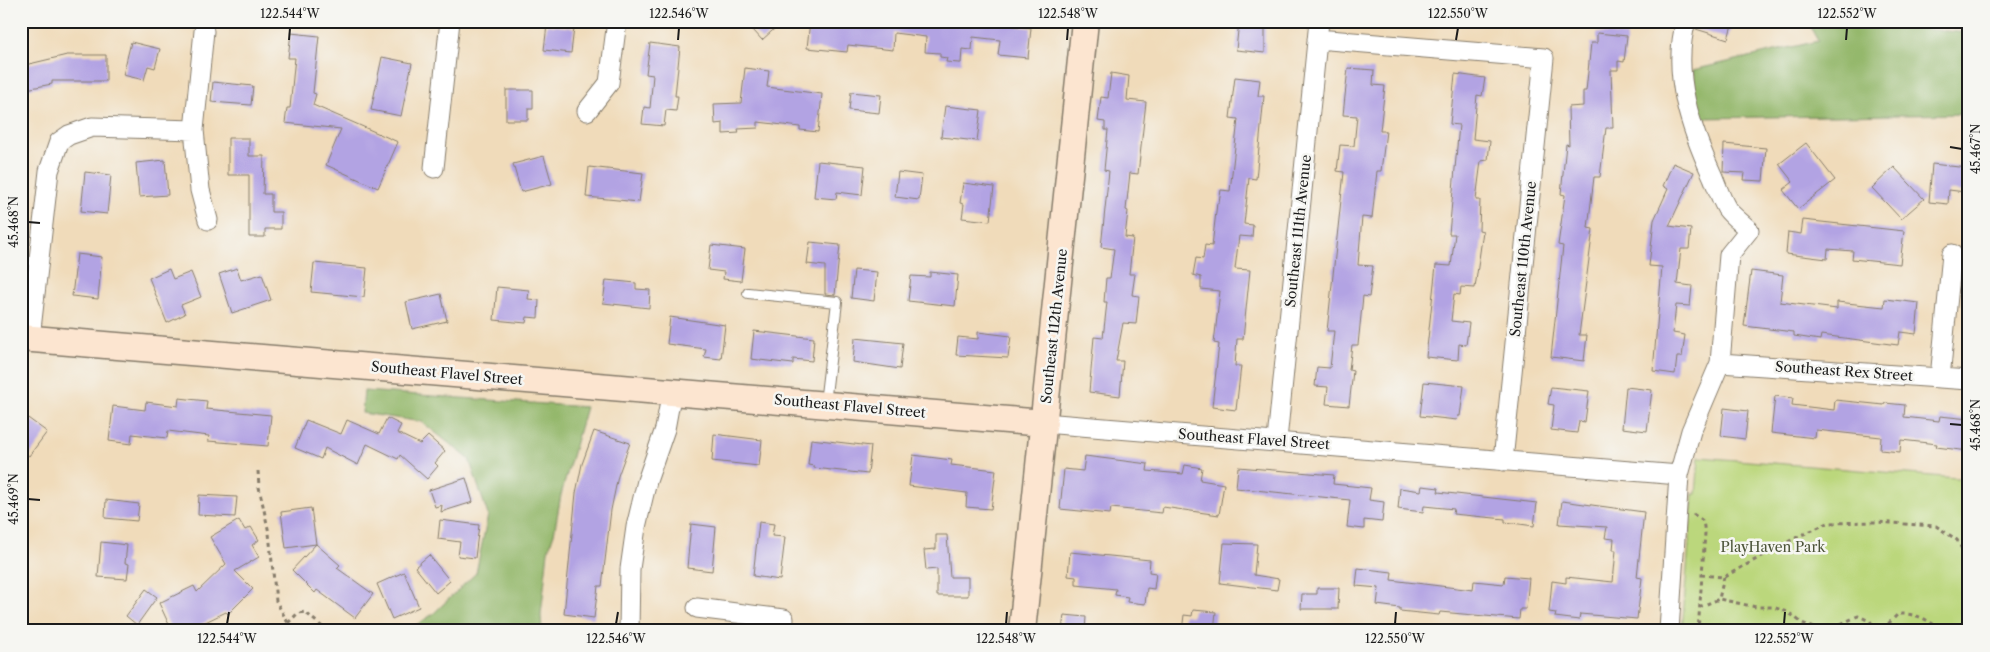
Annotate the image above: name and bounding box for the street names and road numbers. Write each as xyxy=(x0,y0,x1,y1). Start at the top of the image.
street label: Southeast 111th Avenue xyxy=(1281,154,1315,308)
street label: Southeast 110th Avenue xyxy=(1506,180,1540,338)
street label: Southeast 112th Avenue xyxy=(1037,247,1071,404)
street label: Southeast Flavel Street xyxy=(370,357,524,389)
street label: Southeast Rex Street xyxy=(1775,357,1914,385)
street label: Southeast Flavel Street xyxy=(773,390,927,422)
street label: Southeast Flavel Street xyxy=(1178,425,1331,453)

